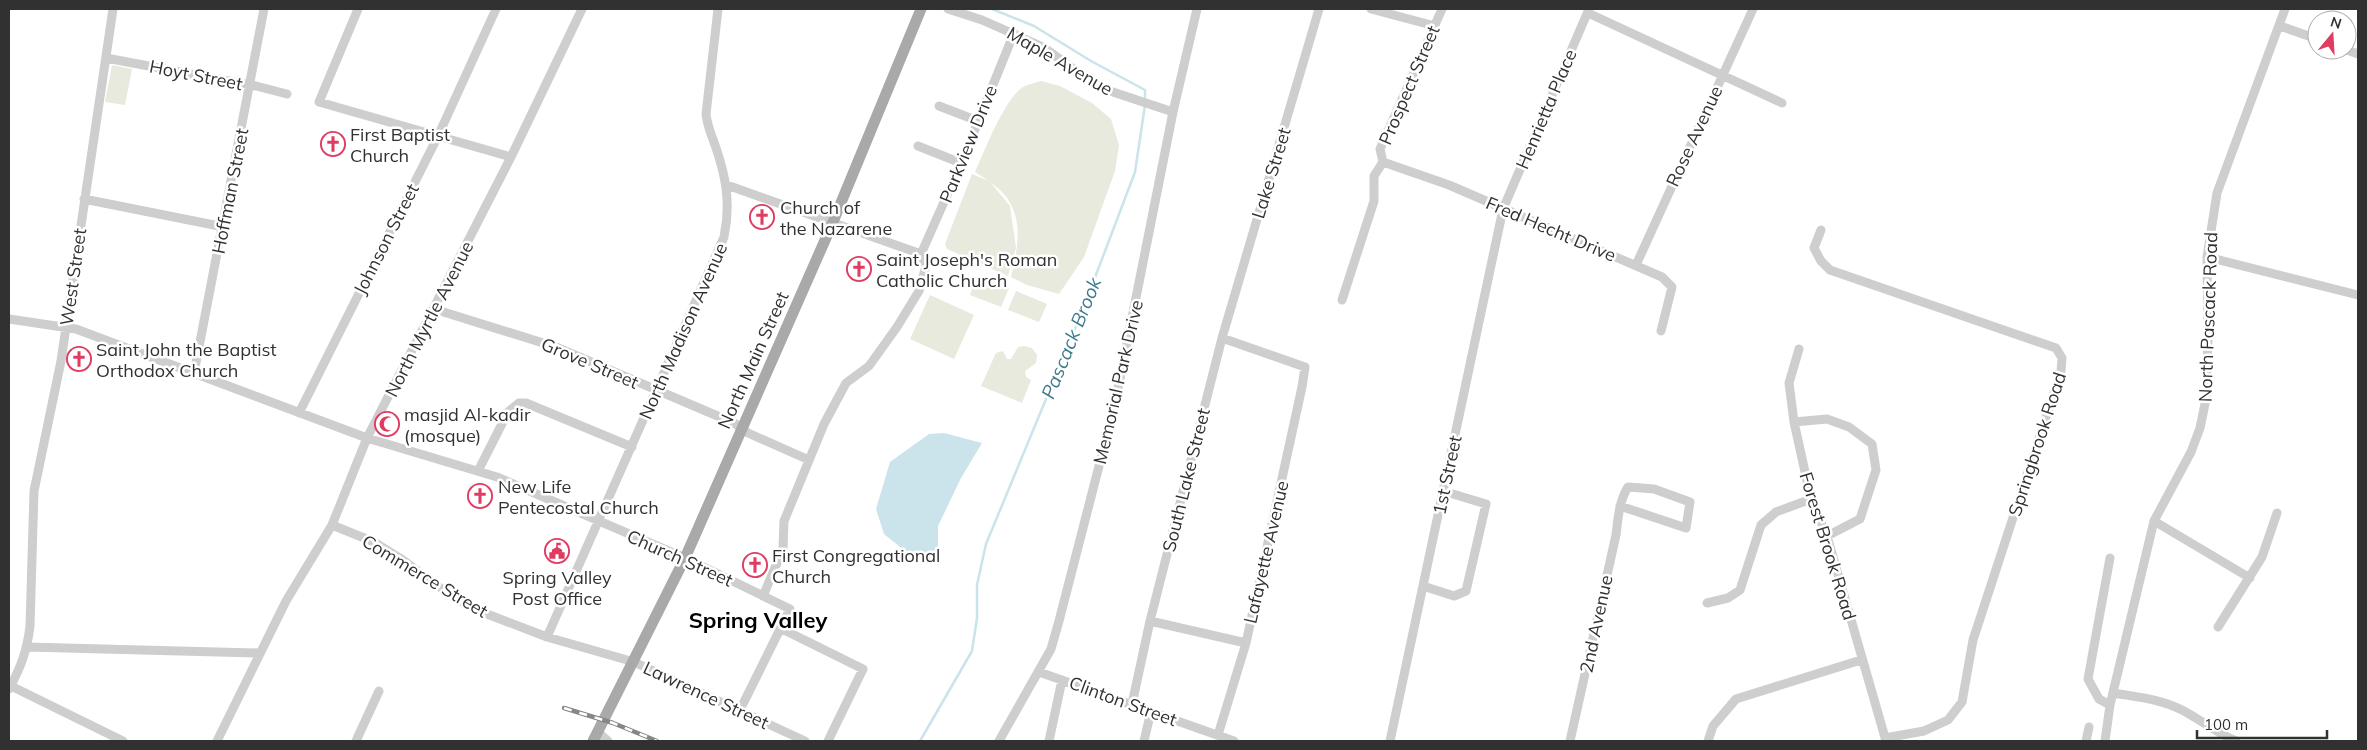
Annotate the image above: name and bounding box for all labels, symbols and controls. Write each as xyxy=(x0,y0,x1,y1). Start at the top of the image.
north arrow xyxy=(2307,10,2357,60)
text: N xyxy=(2328,12,2344,33)
street label: Maple Avenue xyxy=(1003,21,1117,101)
street label: Prospect Street xyxy=(1374,22,1444,148)
street label: Henrietta Place xyxy=(1510,46,1582,172)
street label: Hoyt Street xyxy=(147,55,245,95)
street label: Parkview Drive xyxy=(934,82,1002,206)
street label: Rose Avenue xyxy=(1661,82,1727,190)
place label: First Baptist Church xyxy=(350,123,450,167)
street label: Lake Street xyxy=(1246,125,1296,221)
street label: Hoffman Street xyxy=(207,126,253,256)
church icon: First Baptist Church xyxy=(320,131,346,157)
street label: Johnson Street xyxy=(348,180,424,298)
street label: Fred Hecht Drive xyxy=(1482,191,1620,267)
place label: Church of the Nazarene xyxy=(780,196,892,240)
church icon: Church of the Nazarene xyxy=(749,204,775,230)
street label: West Street xyxy=(55,227,91,327)
street label: North Pascack Road xyxy=(2194,232,2222,402)
street label: North Myrtle Avenue xyxy=(380,237,478,401)
street label: North Madison Avenue xyxy=(634,239,732,423)
place label: Saint Joseph's Roman Catholic Church xyxy=(876,248,1057,292)
church icon: Saint Joseph's Roman Catholic Church xyxy=(846,256,872,282)
water label: Pascack Brook xyxy=(1036,273,1107,402)
street label: North Main Street xyxy=(712,288,794,432)
street label: Memorial Park Drive xyxy=(1088,298,1148,466)
street label: Grove Street xyxy=(538,332,642,394)
place label: Saint John the Baptist Orthodox Church xyxy=(96,338,277,382)
church icon: Saint John the Baptist Orthodox Church xyxy=(66,346,92,372)
street label: Springbrook Road xyxy=(2003,369,2071,519)
place label: masjid Al-kadir (mosque) xyxy=(404,403,531,447)
street label: South Lake Street xyxy=(1157,406,1215,554)
mosque icon: masjid Al-kadir (mosque) xyxy=(374,411,400,437)
street label: 1st Street xyxy=(1427,433,1467,517)
street label: Forest Brook Road xyxy=(1795,469,1861,623)
place label: New Life Pentecostal Church xyxy=(498,475,659,519)
street label: Lafayette Avenue xyxy=(1238,478,1294,626)
church icon: New Life Pentecostal Church xyxy=(467,483,493,509)
street label: Church Street xyxy=(623,524,737,592)
street label: Commerce Street xyxy=(358,529,492,623)
public building icon: Spring Valley Post Office xyxy=(544,538,570,564)
place label: First Congregational Church xyxy=(772,544,940,588)
church icon: First Congregational Church xyxy=(742,552,768,578)
place label: Spring Valley Post Office xyxy=(502,566,612,610)
street label: 2nd Avenue xyxy=(1574,573,1618,675)
district label: Spring Valley xyxy=(689,606,827,634)
street label: Lawrence Street xyxy=(640,656,772,734)
street label: Clinton Street xyxy=(1066,671,1180,731)
scale bar xyxy=(2197,708,2327,740)
text: 100 m xyxy=(2204,715,2248,734)

